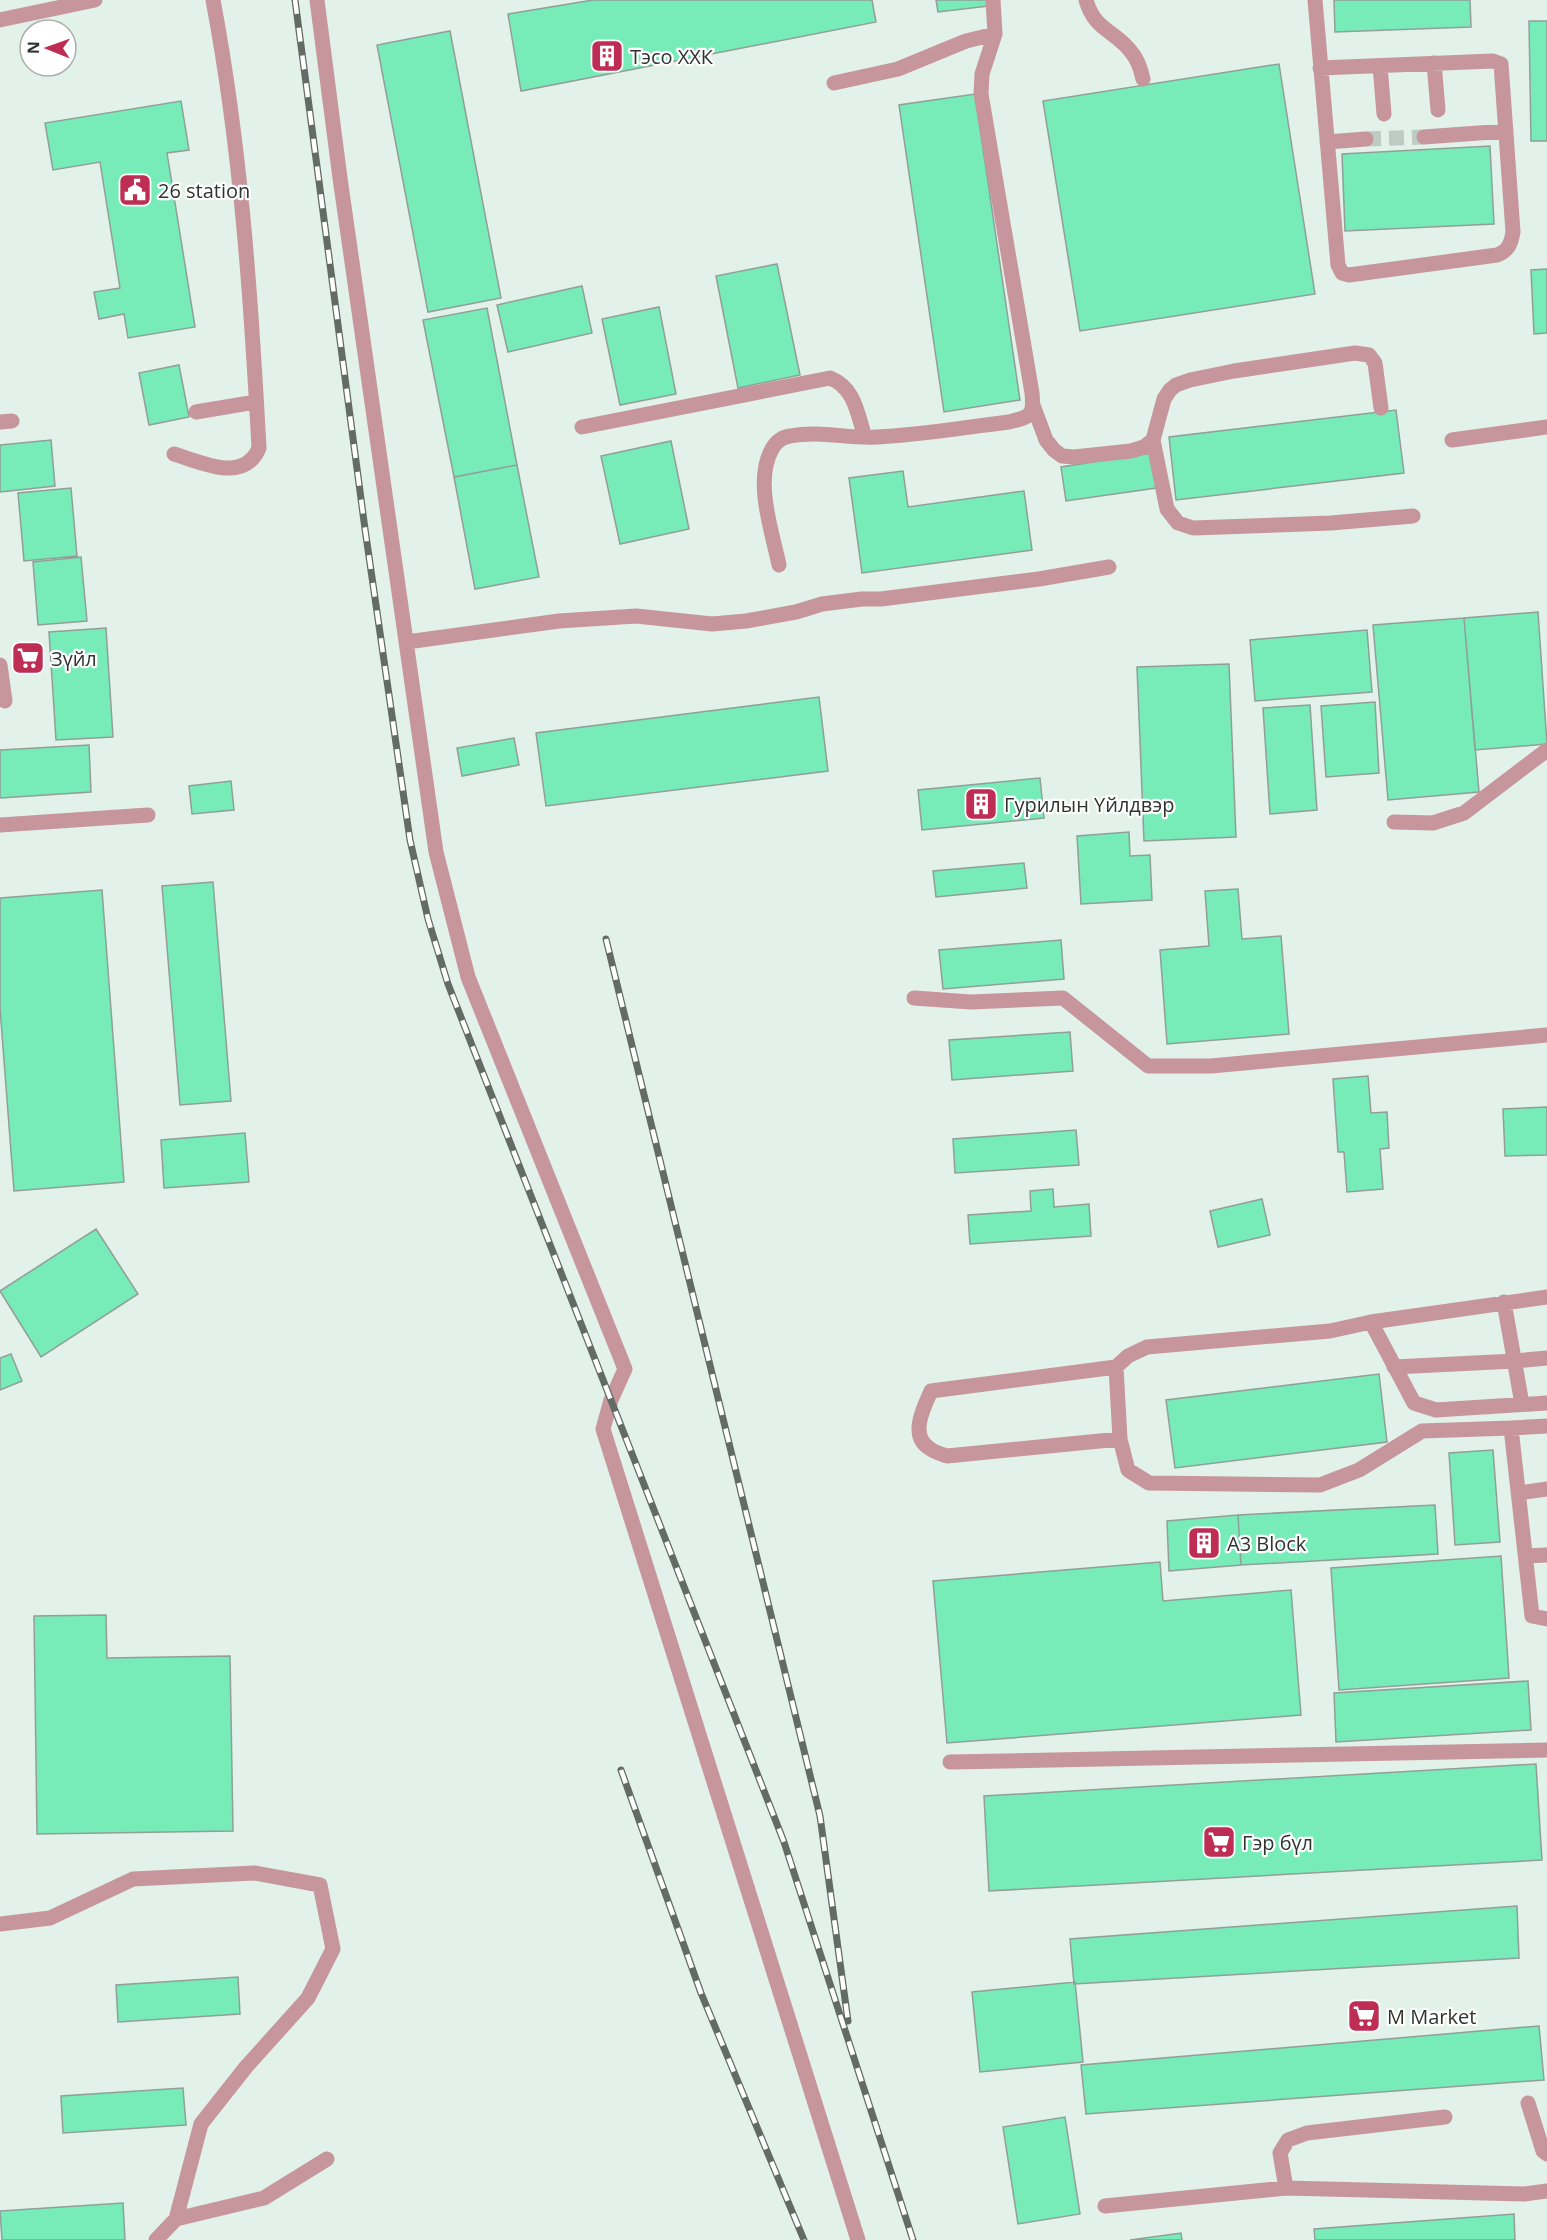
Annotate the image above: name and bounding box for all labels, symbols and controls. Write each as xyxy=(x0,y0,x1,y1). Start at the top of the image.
north arrow xyxy=(18,18,78,78)
building icon: Тэсо ХХК xyxy=(589,38,625,74)
text: N xyxy=(22,41,44,54)
place label: Тэсо ХХК xyxy=(630,43,714,70)
public building icon: 26 station xyxy=(117,172,153,208)
place label: 26 station xyxy=(158,177,250,204)
supermarket icon: Зүйл xyxy=(10,640,46,676)
place label: Зүйл xyxy=(51,645,97,672)
building icon: Гурилын Үйлдвэр xyxy=(963,786,999,822)
place label: Гурилын Үйлдвэр xyxy=(1004,791,1174,818)
building icon: A3 Block xyxy=(1186,1525,1222,1561)
place label: A3 Block xyxy=(1227,1530,1307,1557)
supermarket icon: Гэр бүл xyxy=(1201,1824,1237,1860)
place label: Гэр бүл xyxy=(1242,1829,1313,1856)
supermarket icon: М Market xyxy=(1346,1998,1382,2034)
place label: М Market xyxy=(1387,2003,1476,2030)

